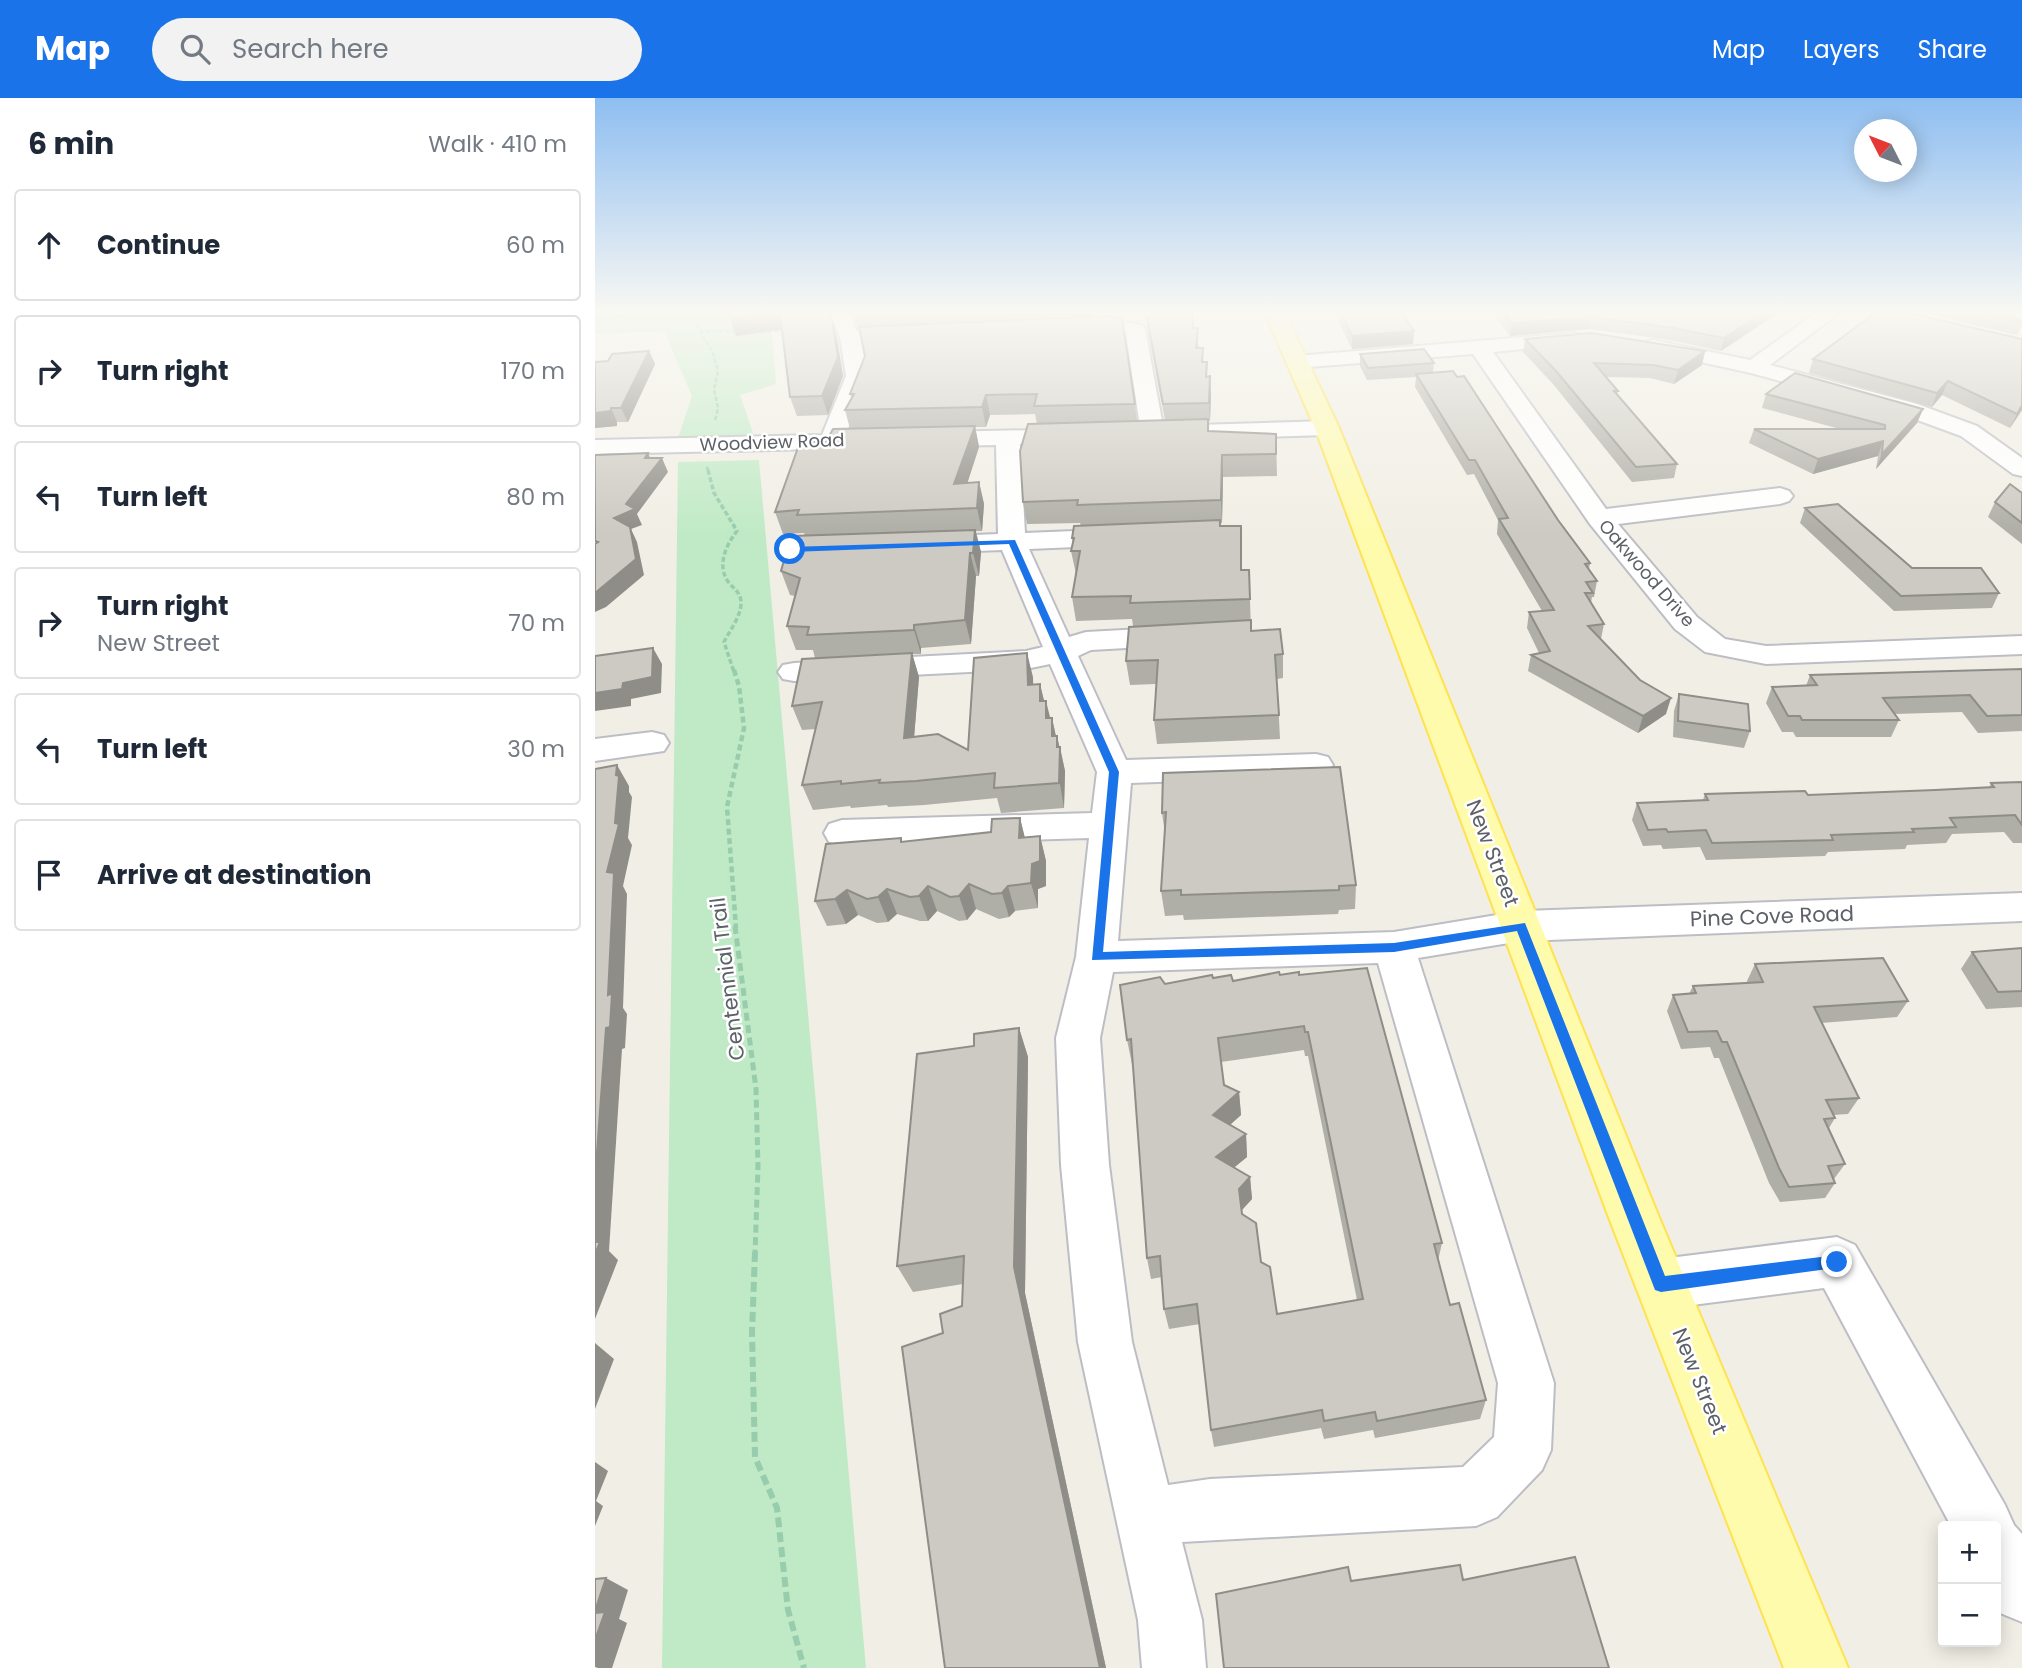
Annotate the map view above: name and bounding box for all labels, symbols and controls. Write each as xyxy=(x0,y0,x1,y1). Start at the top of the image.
search box xyxy=(152,18,642,81)
text: Map xyxy=(35,25,110,72)
icon: search xyxy=(176,30,214,68)
text: Search here xyxy=(232,31,389,67)
text: Map xyxy=(1712,33,1765,66)
text: Layers xyxy=(1803,33,1879,66)
text: Share xyxy=(1917,33,1987,66)
north arrow xyxy=(1854,119,1917,182)
text: 6 min xyxy=(28,122,114,165)
text: Walk · 410 m xyxy=(428,128,567,160)
icon: ahead xyxy=(30,226,68,264)
text: Continue xyxy=(97,227,220,263)
text: 60 m xyxy=(506,229,565,261)
icon: right xyxy=(30,352,68,390)
text: Turn right xyxy=(97,353,229,389)
text: 170 m xyxy=(501,355,565,387)
street label: Woodview Road xyxy=(699,427,845,457)
icon: left xyxy=(30,478,68,516)
text: Turn left xyxy=(97,479,208,515)
text: 80 m xyxy=(506,481,565,513)
street label: Oakwood Drive xyxy=(1593,514,1701,632)
route start xyxy=(774,533,805,564)
text: Turn right xyxy=(97,588,229,624)
icon: right xyxy=(30,604,68,642)
text: 70 m xyxy=(508,607,565,639)
text: New Street xyxy=(97,627,220,659)
icon: left xyxy=(30,730,68,768)
text: Turn left xyxy=(97,731,208,767)
text: 30 m xyxy=(507,733,565,765)
street label: New Street xyxy=(1459,795,1527,911)
icon: arrive xyxy=(30,856,68,894)
text: Arrive at destination xyxy=(97,857,372,893)
street label: Centennial Trail xyxy=(703,896,751,1062)
street label: Pine Cove Road xyxy=(1690,899,1854,933)
route end xyxy=(1821,1246,1852,1277)
street label: New Street xyxy=(1666,1324,1734,1438)
map controls xyxy=(1938,1521,2001,1647)
button: + xyxy=(1938,1521,2001,1584)
button: − xyxy=(1938,1584,2001,1647)

